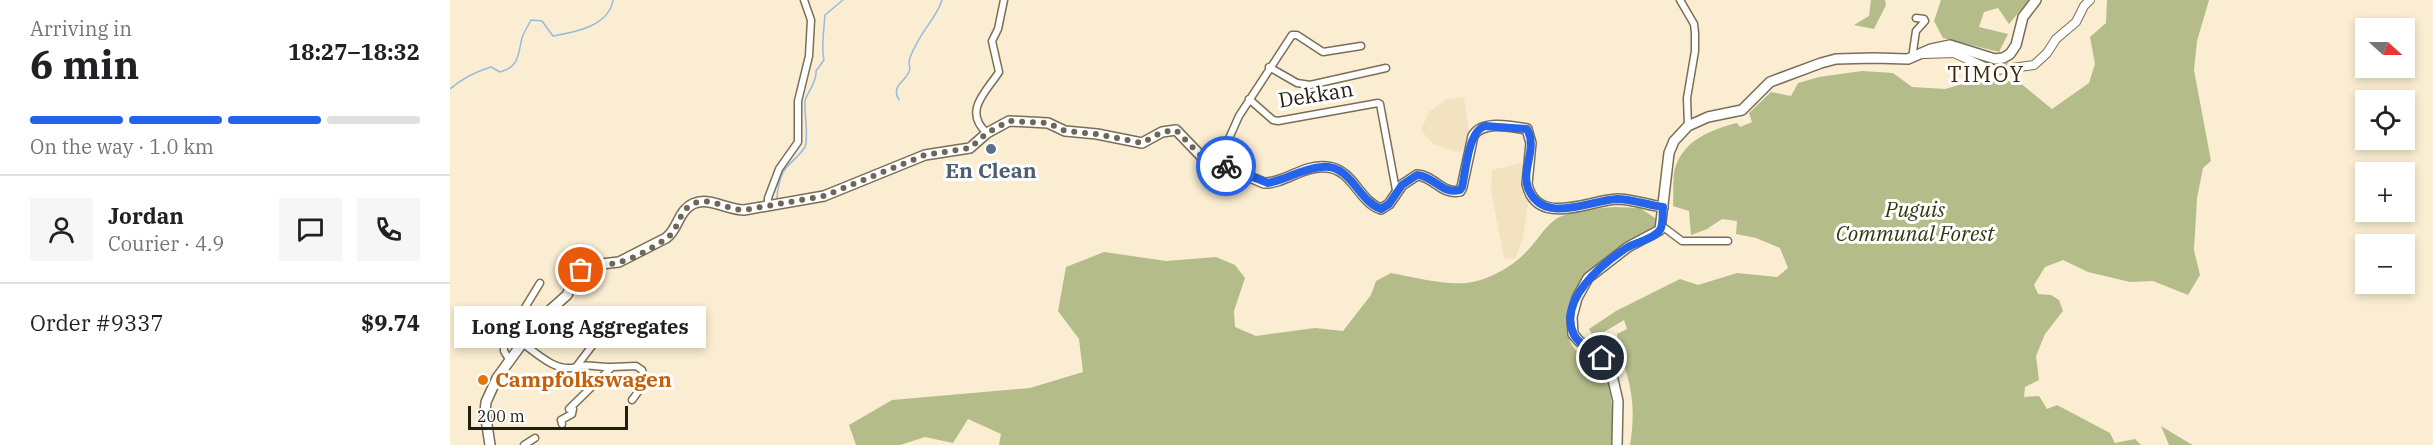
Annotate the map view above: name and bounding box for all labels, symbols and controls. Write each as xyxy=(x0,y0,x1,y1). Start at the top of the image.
text: Arriving in xyxy=(30,15,132,42)
north arrow xyxy=(2355,18,2415,78)
map controls xyxy=(2355,18,2415,294)
text: 18:27–18:32 xyxy=(288,37,420,66)
text: 6 min xyxy=(30,39,139,90)
district label: TIMOY xyxy=(1947,59,2025,88)
street label: Dekkan xyxy=(1276,74,1355,114)
button: locate xyxy=(2355,90,2415,150)
text: On the way · 1.0 km xyxy=(30,133,214,160)
courier xyxy=(1196,136,1256,196)
marker: En Clean xyxy=(984,142,998,156)
icon: bike xyxy=(1210,150,1243,183)
place label: En Clean xyxy=(945,156,1037,184)
button: + xyxy=(2355,162,2415,222)
park label: Puguis Communal Forest xyxy=(1836,195,1995,247)
button: person xyxy=(30,198,93,261)
button: chat xyxy=(279,198,342,261)
button: phone xyxy=(357,198,420,261)
text: Jordan xyxy=(108,201,184,230)
text: Courier · 4.9 xyxy=(108,230,224,257)
button: − xyxy=(2355,234,2415,294)
pin xyxy=(555,244,606,295)
icon: bag xyxy=(564,253,597,286)
callout: Long Long Aggregates xyxy=(455,306,707,348)
text: Order #9337 xyxy=(30,308,164,337)
text: $9.74 xyxy=(361,308,420,337)
text: Long Long Aggregates xyxy=(471,313,689,340)
pin xyxy=(1576,332,1627,383)
icon: home xyxy=(1585,341,1618,374)
place label: Campfolkswagen xyxy=(495,365,672,393)
marker: Campfolkswagen xyxy=(476,373,490,387)
scale bar xyxy=(468,403,628,430)
text: 200 m xyxy=(477,406,525,426)

